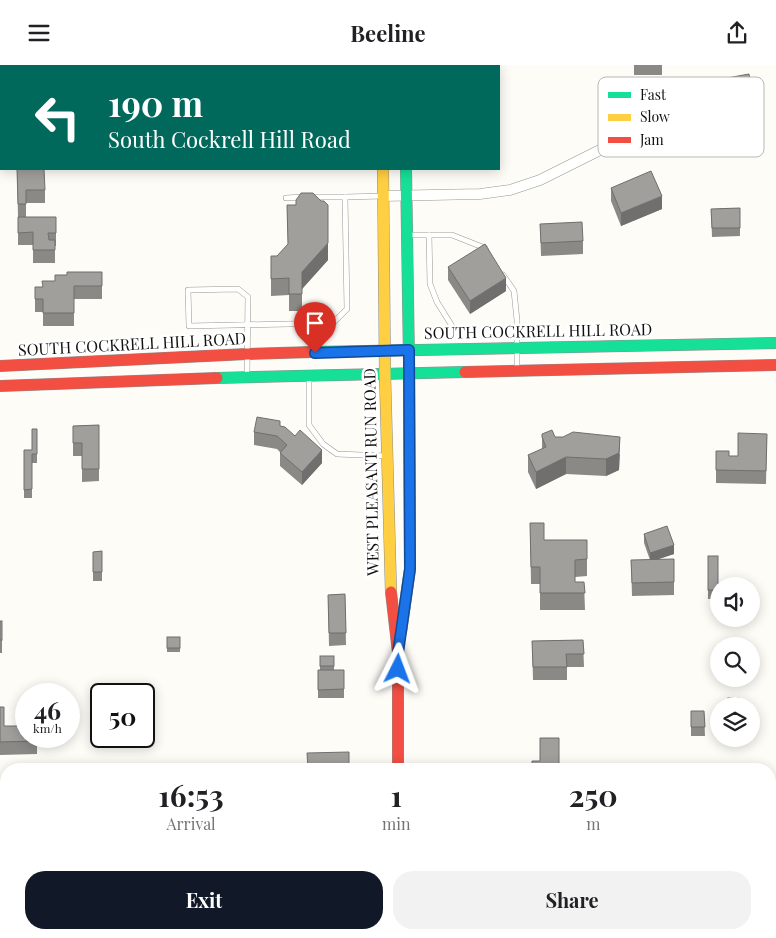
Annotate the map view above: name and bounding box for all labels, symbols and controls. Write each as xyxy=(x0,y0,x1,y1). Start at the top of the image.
text: Beeline xyxy=(350,18,426,48)
icon: menu xyxy=(25,19,53,47)
icon: share xyxy=(723,19,751,47)
legend xyxy=(598,77,764,157)
text: 190 m xyxy=(108,79,203,126)
icon: left xyxy=(25,85,90,150)
text: Fast xyxy=(640,85,667,104)
text: Slow xyxy=(640,107,670,126)
text: South Cockrell Hill Road xyxy=(108,124,351,154)
text: Jam xyxy=(639,130,664,149)
pin xyxy=(294,302,336,353)
icon: arrive xyxy=(301,309,329,337)
street label: SOUTH COCKRELL HILL ROAD xyxy=(424,318,652,343)
street label: SOUTH COCKRELL HILL ROAD xyxy=(17,327,246,360)
street label: WEST PLEASANT RUN ROAD xyxy=(358,368,383,577)
map controls xyxy=(710,577,760,747)
button: sound xyxy=(710,577,760,627)
button: search xyxy=(710,637,760,687)
position arrow xyxy=(371,642,423,694)
speed limit sign: 50 xyxy=(90,683,155,748)
text: 46 xyxy=(34,693,61,726)
button: layers xyxy=(710,697,760,747)
text: km/h xyxy=(33,720,62,736)
text: 16:53 xyxy=(158,775,224,815)
text: 1 xyxy=(391,775,402,815)
text: 250 xyxy=(569,775,618,815)
text: Arrival xyxy=(166,813,216,834)
text: min xyxy=(382,813,411,834)
text: m xyxy=(586,813,600,834)
button: Exit xyxy=(25,871,383,929)
button: Share xyxy=(393,871,751,929)

